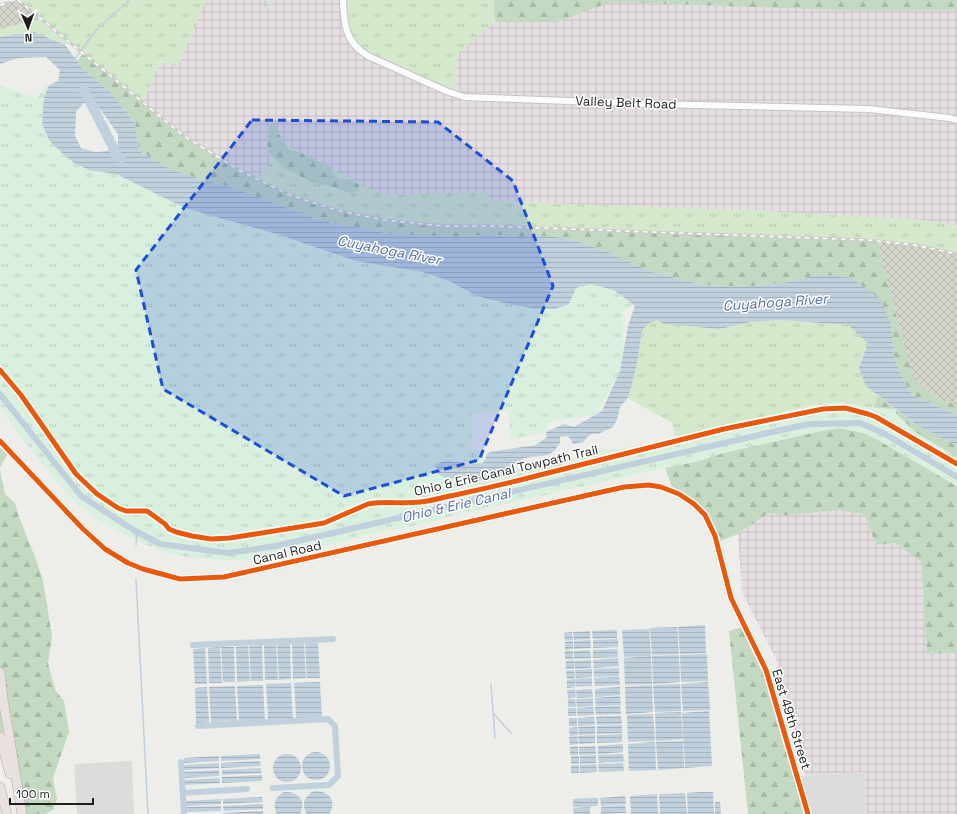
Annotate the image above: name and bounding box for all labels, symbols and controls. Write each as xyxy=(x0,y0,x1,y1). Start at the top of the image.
north arrow xyxy=(8,8,48,48)
text: N xyxy=(24,31,32,45)
street label: Valley Belt Road xyxy=(575,92,677,113)
water label: Cuyahoga River xyxy=(336,231,444,269)
water label: Cuyahoga River xyxy=(722,289,830,315)
street label: Ohio & Erie Canal Towpath Trail xyxy=(412,441,600,500)
water label: Ohio & Erie Canal xyxy=(400,483,514,526)
street label: Canal Road xyxy=(251,536,323,569)
street label: East 49th Street xyxy=(768,667,815,771)
scale bar xyxy=(10,780,93,806)
text: 100 m xyxy=(16,786,50,802)

